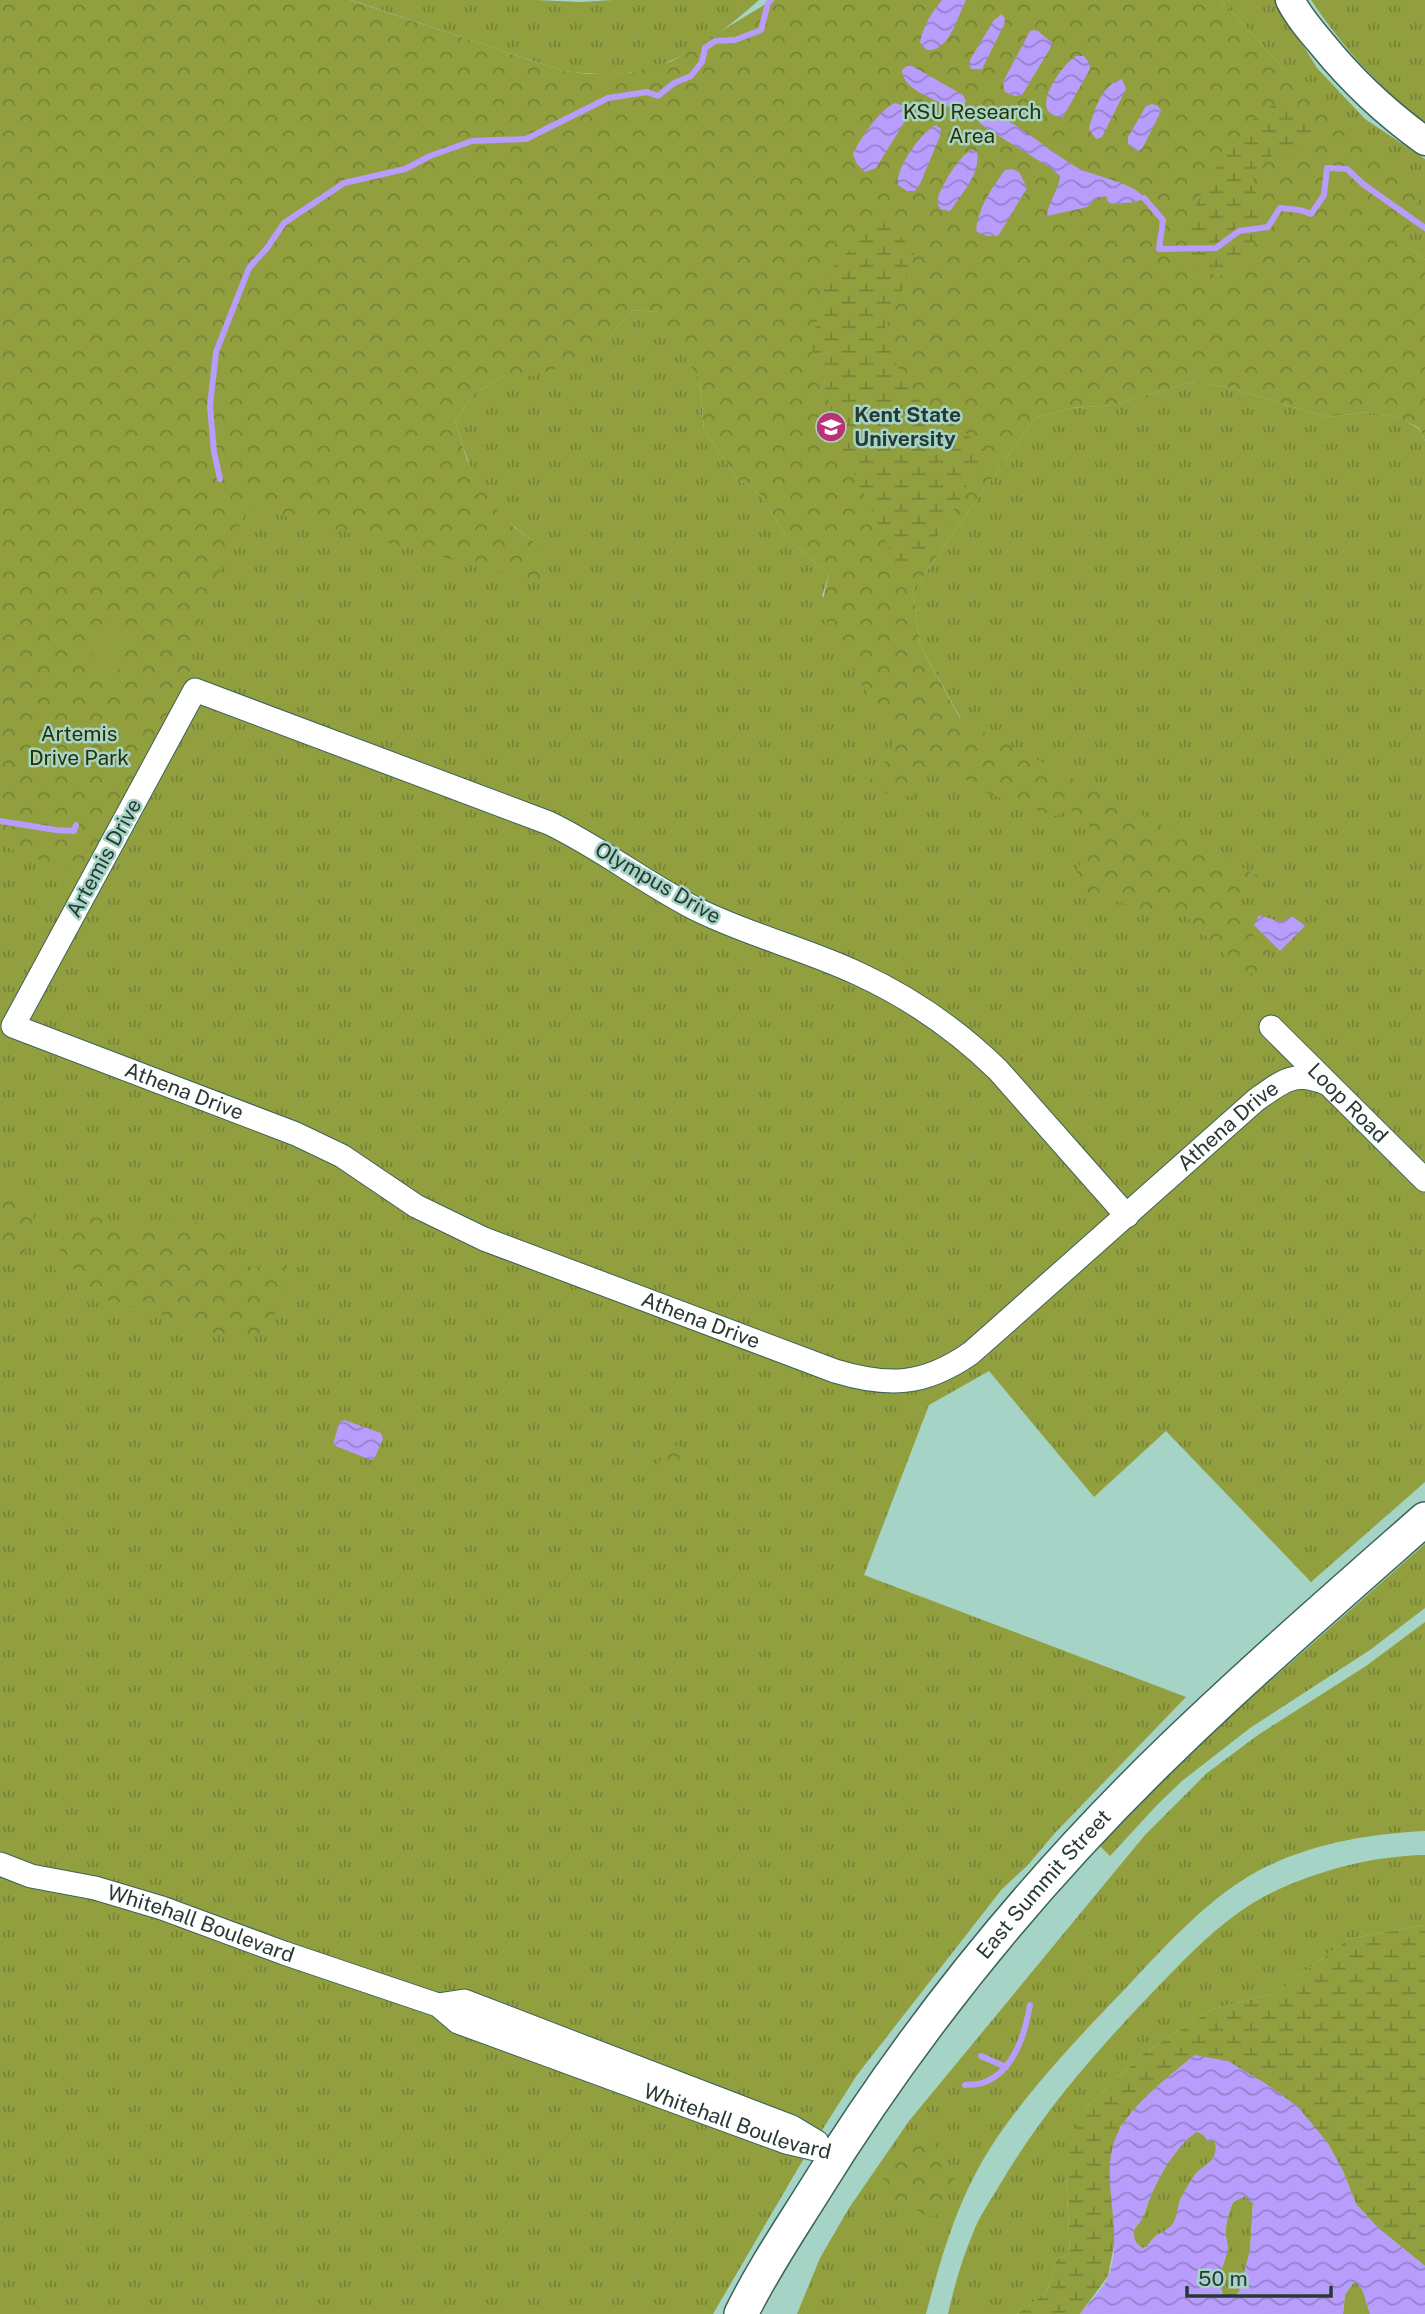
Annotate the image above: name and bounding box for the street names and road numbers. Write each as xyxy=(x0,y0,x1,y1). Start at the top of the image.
street label: Artemis Drive xyxy=(61,794,146,921)
street label: Olympus Drive xyxy=(591,836,726,929)
street label: Athena Drive xyxy=(121,1057,247,1125)
street label: Loop Road xyxy=(1303,1058,1393,1148)
street label: Athena Drive xyxy=(1172,1075,1283,1176)
street label: Athena Drive xyxy=(638,1286,764,1354)
street label: East Summit Street xyxy=(971,1804,1116,1964)
street label: Whitehall Boulevard xyxy=(104,1879,298,1968)
street label: Whitehall Boulevard xyxy=(640,2078,834,2164)

